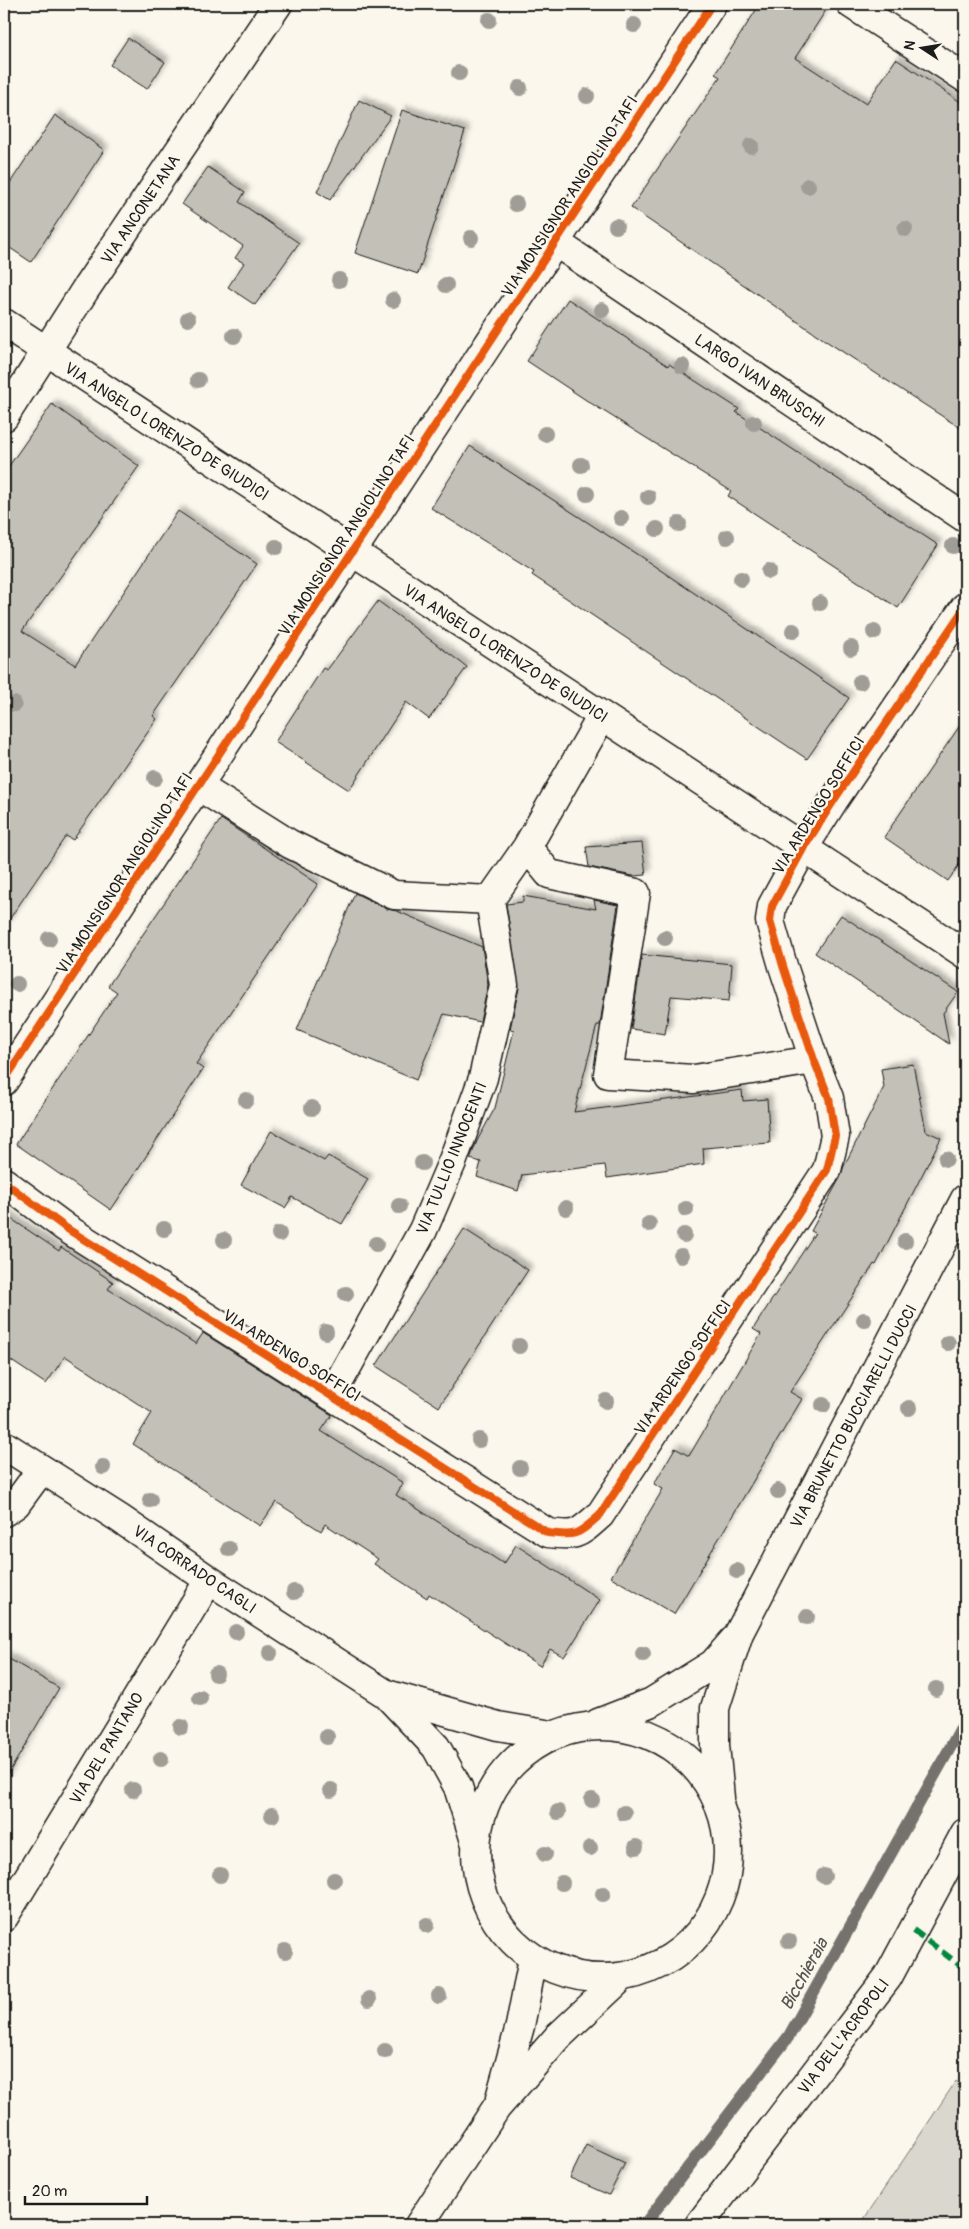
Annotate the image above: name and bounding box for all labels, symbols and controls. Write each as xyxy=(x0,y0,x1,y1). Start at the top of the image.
north arrow xyxy=(896,22,946,72)
text: N xyxy=(900,39,919,52)
street label: VIA MONSIGNOR ANGIOLINO TAFI xyxy=(497,92,642,301)
street label: VIA ANCONETANA xyxy=(97,151,185,268)
street label: LARGO IVAN BRUSCHI xyxy=(690,330,829,432)
street label: VIA ANGELO LORENZO DE GIUDICI xyxy=(61,358,272,505)
street label: VIA MONSIGNOR ANGIOLINO TAFI xyxy=(274,431,419,640)
street label: VIA ANGELO LORENZO DE GIUDICI xyxy=(400,580,611,727)
street label: VIA ARDENGO SOFFICI xyxy=(768,733,869,878)
street label: VIA MONSIGNOR ANGIOLINO TAFI xyxy=(52,769,197,978)
street label: VIA TULLIO INNOCENTI xyxy=(412,1079,492,1238)
street label: VIA ARDENGO SOFFICI xyxy=(630,1296,736,1439)
street label: VIA BRUNETTO BUCCIARELLI DUCCI xyxy=(786,1301,921,1532)
street label: VIA ARDENGO SOFFICI xyxy=(219,1305,364,1406)
street label: VIA CORRADO CAGLI xyxy=(129,1521,260,1618)
street label: VIA DEL PANTANO xyxy=(66,1689,148,1808)
water label: Bicchieraia xyxy=(775,1933,834,2014)
street label: VIA DELL'ACROPOLI xyxy=(794,1975,894,2098)
scale bar xyxy=(25,2174,148,2206)
text: 20 m xyxy=(32,2182,67,2201)

